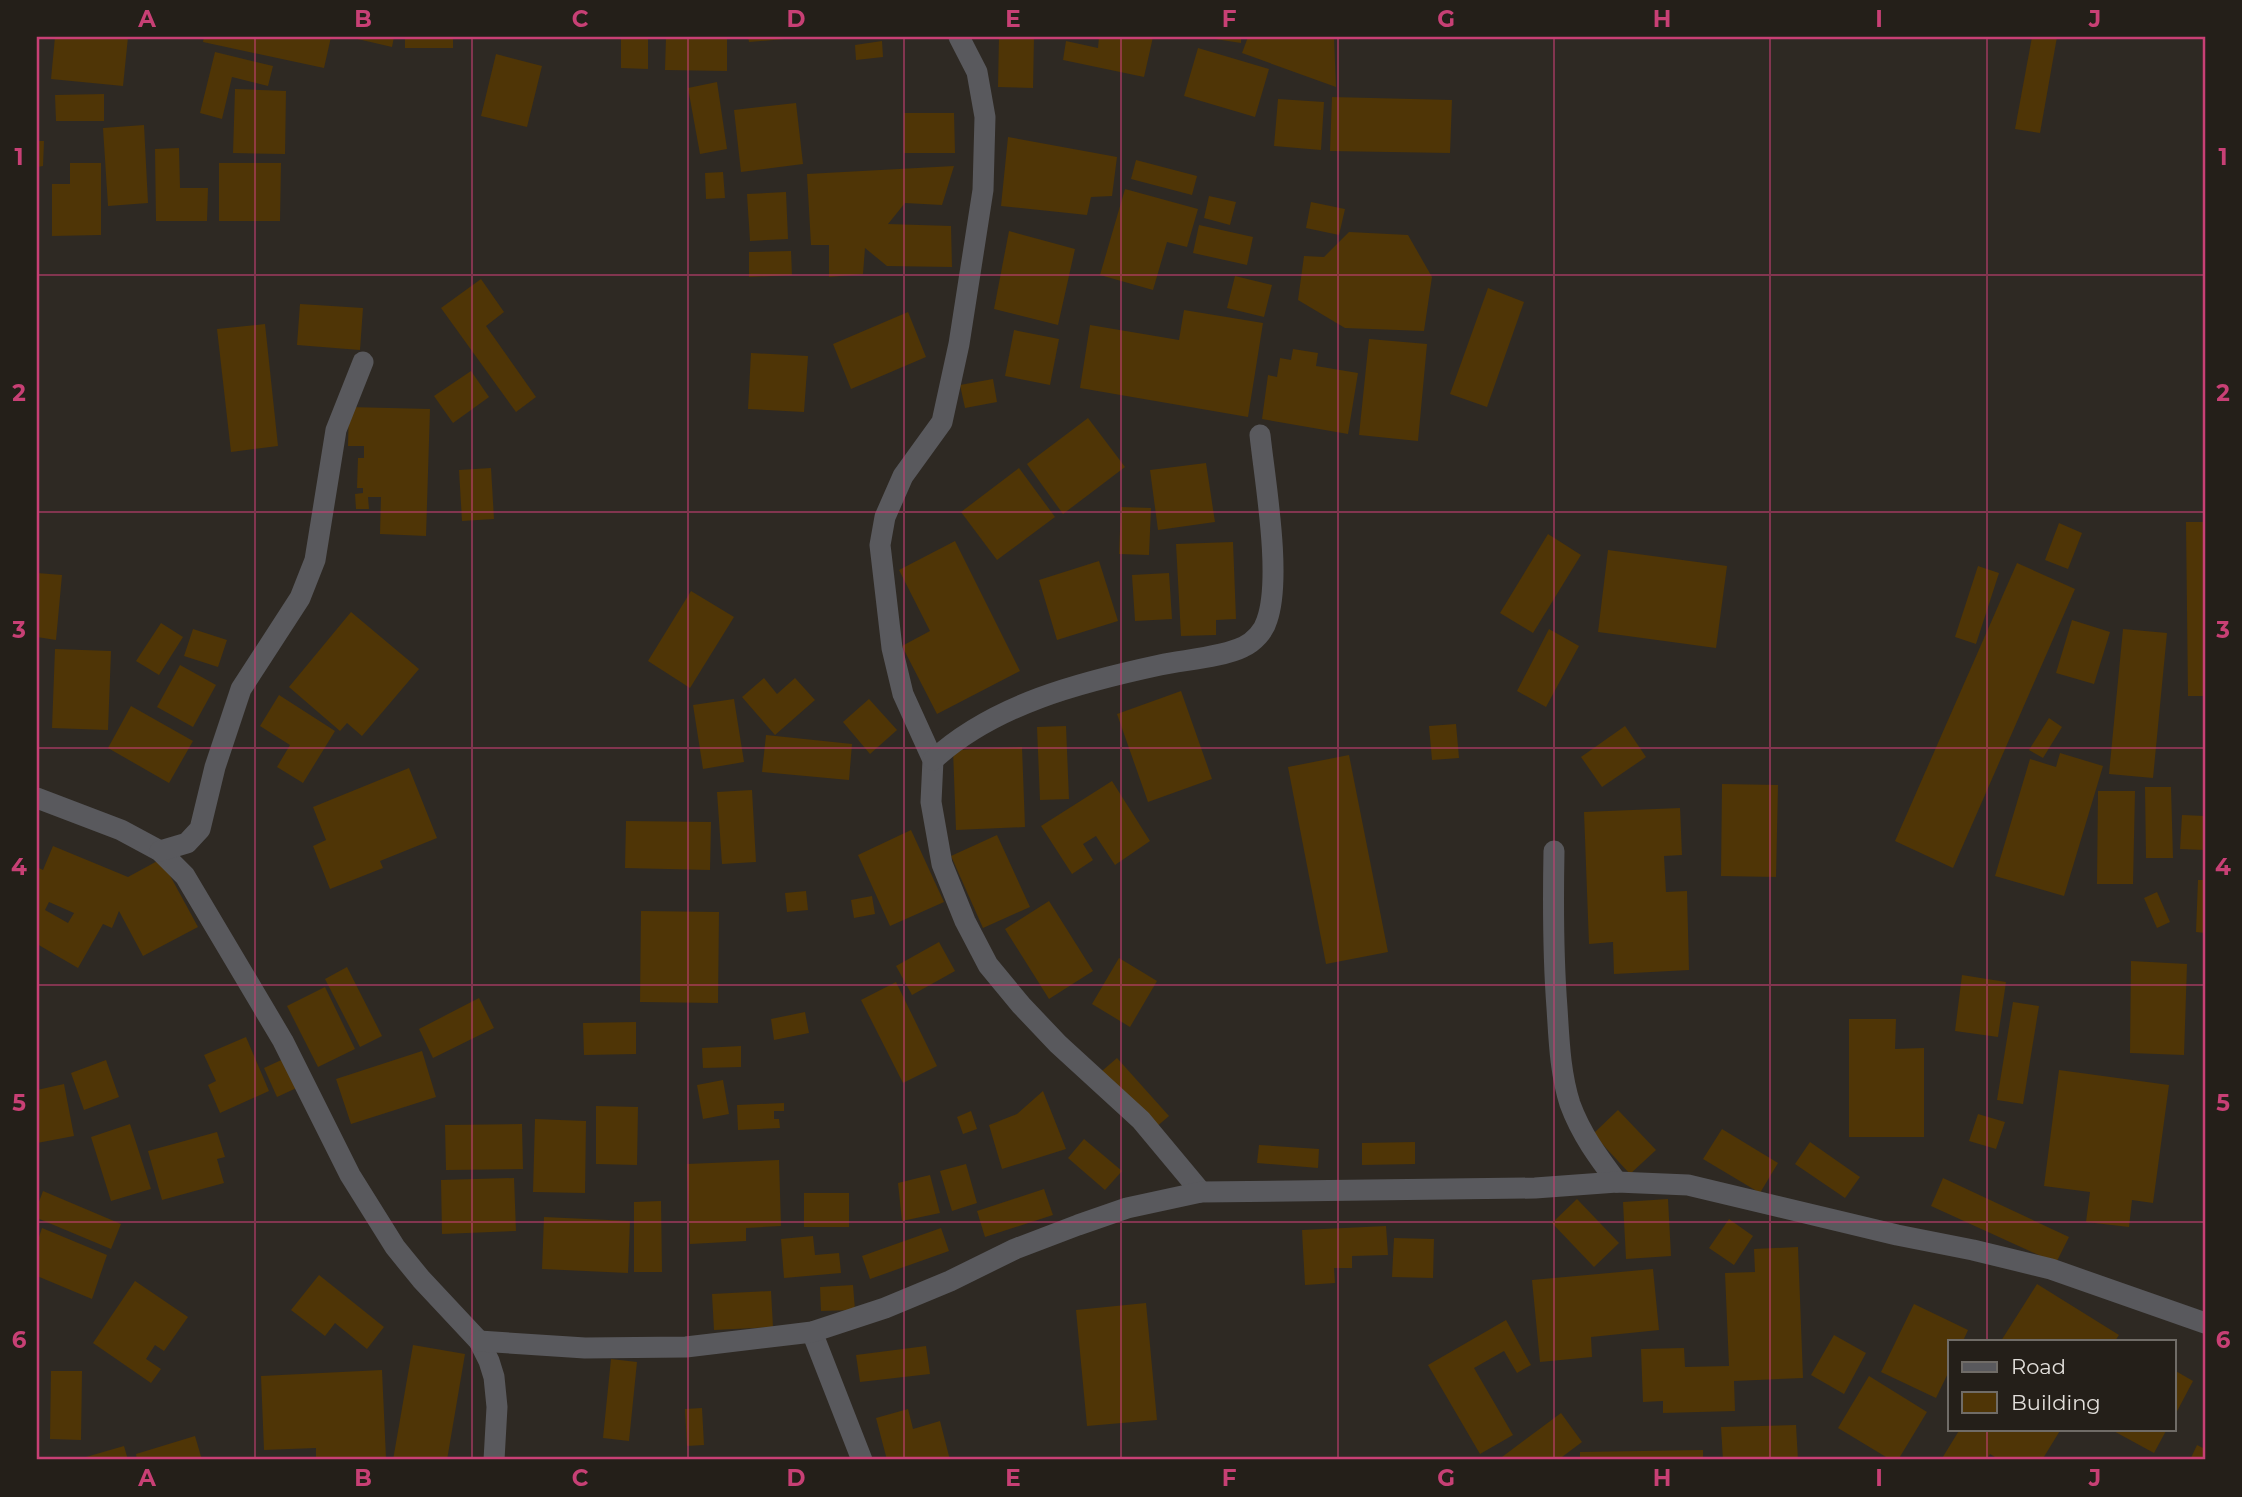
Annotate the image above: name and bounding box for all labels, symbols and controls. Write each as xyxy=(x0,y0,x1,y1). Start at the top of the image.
text: A xyxy=(137,5,156,33)
text: B xyxy=(354,5,372,33)
text: C xyxy=(572,5,589,33)
text: D xyxy=(787,5,806,33)
text: E xyxy=(1005,5,1021,33)
text: F xyxy=(1222,5,1237,33)
text: G xyxy=(1437,5,1455,33)
text: H xyxy=(1653,5,1671,33)
text: I xyxy=(1875,5,1883,33)
text: J xyxy=(2088,5,2101,33)
text: 1 xyxy=(14,143,24,171)
text: 1 xyxy=(2218,143,2228,171)
text: 2 xyxy=(12,379,26,407)
text: 2 xyxy=(2216,379,2230,407)
text: 3 xyxy=(11,616,26,644)
text: 3 xyxy=(2215,616,2230,644)
text: 4 xyxy=(11,853,27,881)
text: 4 xyxy=(2215,853,2231,881)
text: 5 xyxy=(12,1089,26,1117)
text: 5 xyxy=(2216,1089,2230,1117)
text: 6 xyxy=(12,1326,27,1354)
text: 6 xyxy=(2216,1326,2231,1354)
legend xyxy=(1948,1340,2176,1430)
text: Road xyxy=(2011,1354,2066,1379)
text: Building xyxy=(2011,1390,2101,1415)
text: A xyxy=(137,1464,156,1492)
text: B xyxy=(354,1464,372,1492)
text: C xyxy=(572,1464,589,1492)
text: D xyxy=(787,1464,806,1492)
text: E xyxy=(1005,1464,1021,1492)
text: F xyxy=(1222,1464,1237,1492)
text: G xyxy=(1437,1464,1455,1492)
text: H xyxy=(1653,1464,1671,1492)
text: I xyxy=(1875,1464,1883,1492)
text: J xyxy=(2088,1464,2101,1492)

